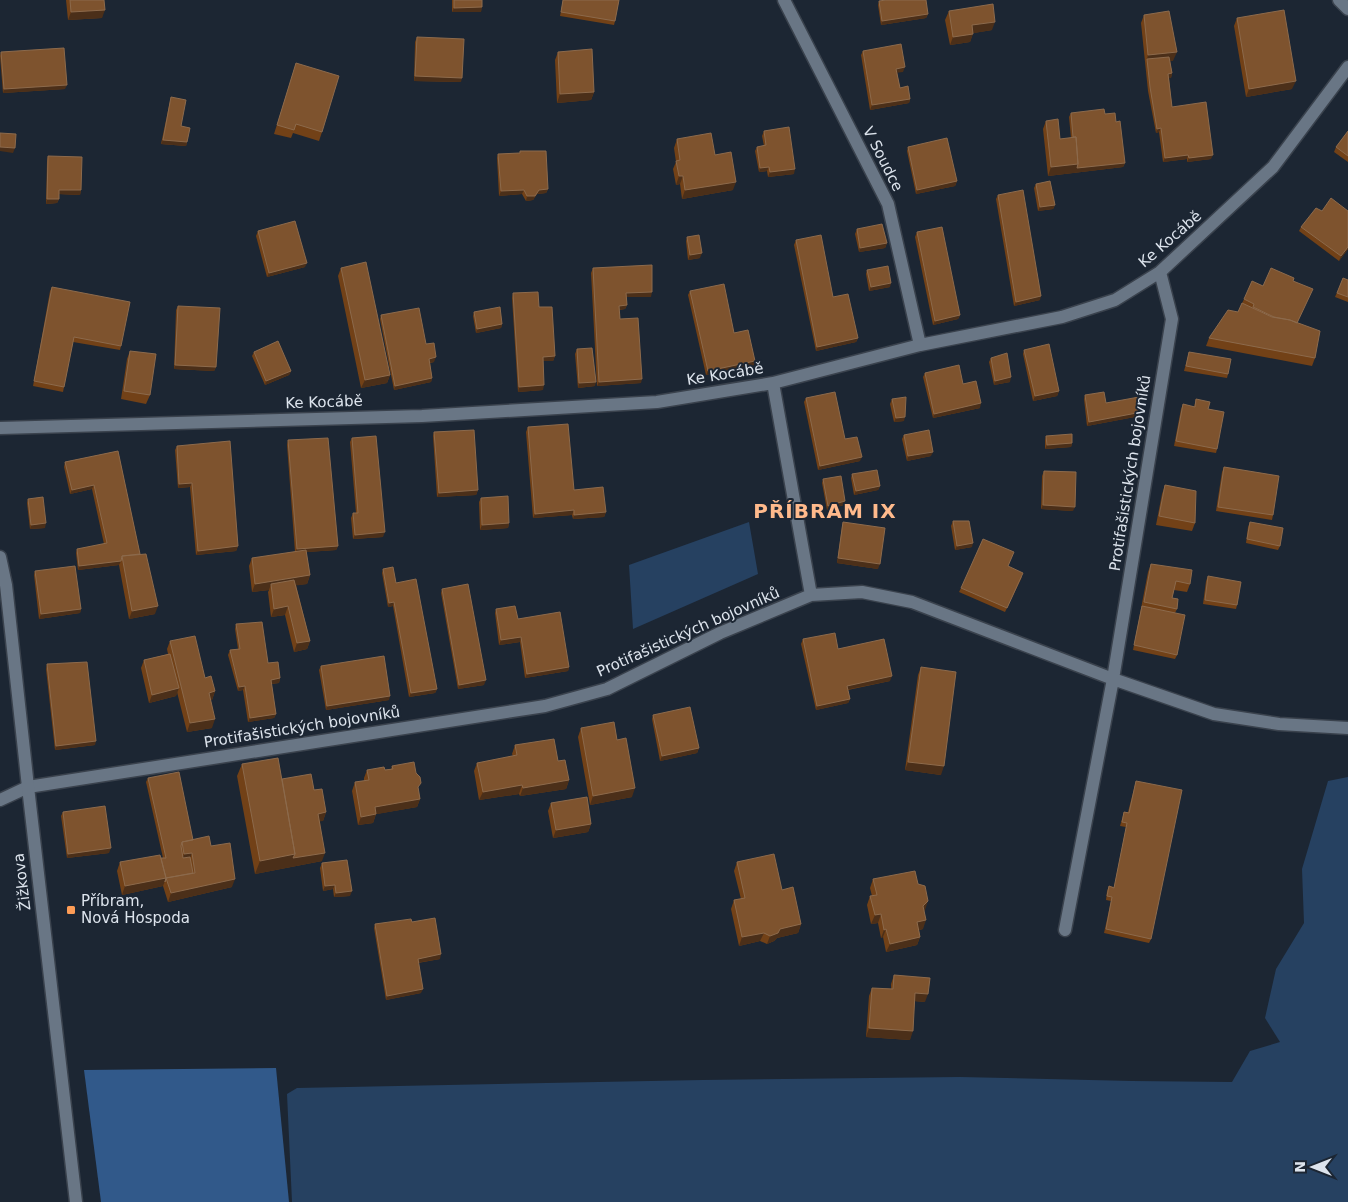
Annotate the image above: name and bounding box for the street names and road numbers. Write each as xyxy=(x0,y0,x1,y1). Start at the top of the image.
street label: V Soudce xyxy=(859,124,907,194)
street label: Ke Kocábě xyxy=(1135,207,1205,271)
street label: Ke Kocábě xyxy=(685,359,765,389)
street label: Protifašistických bojovníků xyxy=(1106,374,1154,572)
street label: Ke Kocábě xyxy=(285,392,363,412)
street label: Protifašistických bojovníků xyxy=(594,583,782,681)
street label: Protifašistických bojovníků xyxy=(203,703,401,751)
street label: Žižkova xyxy=(9,852,34,912)

